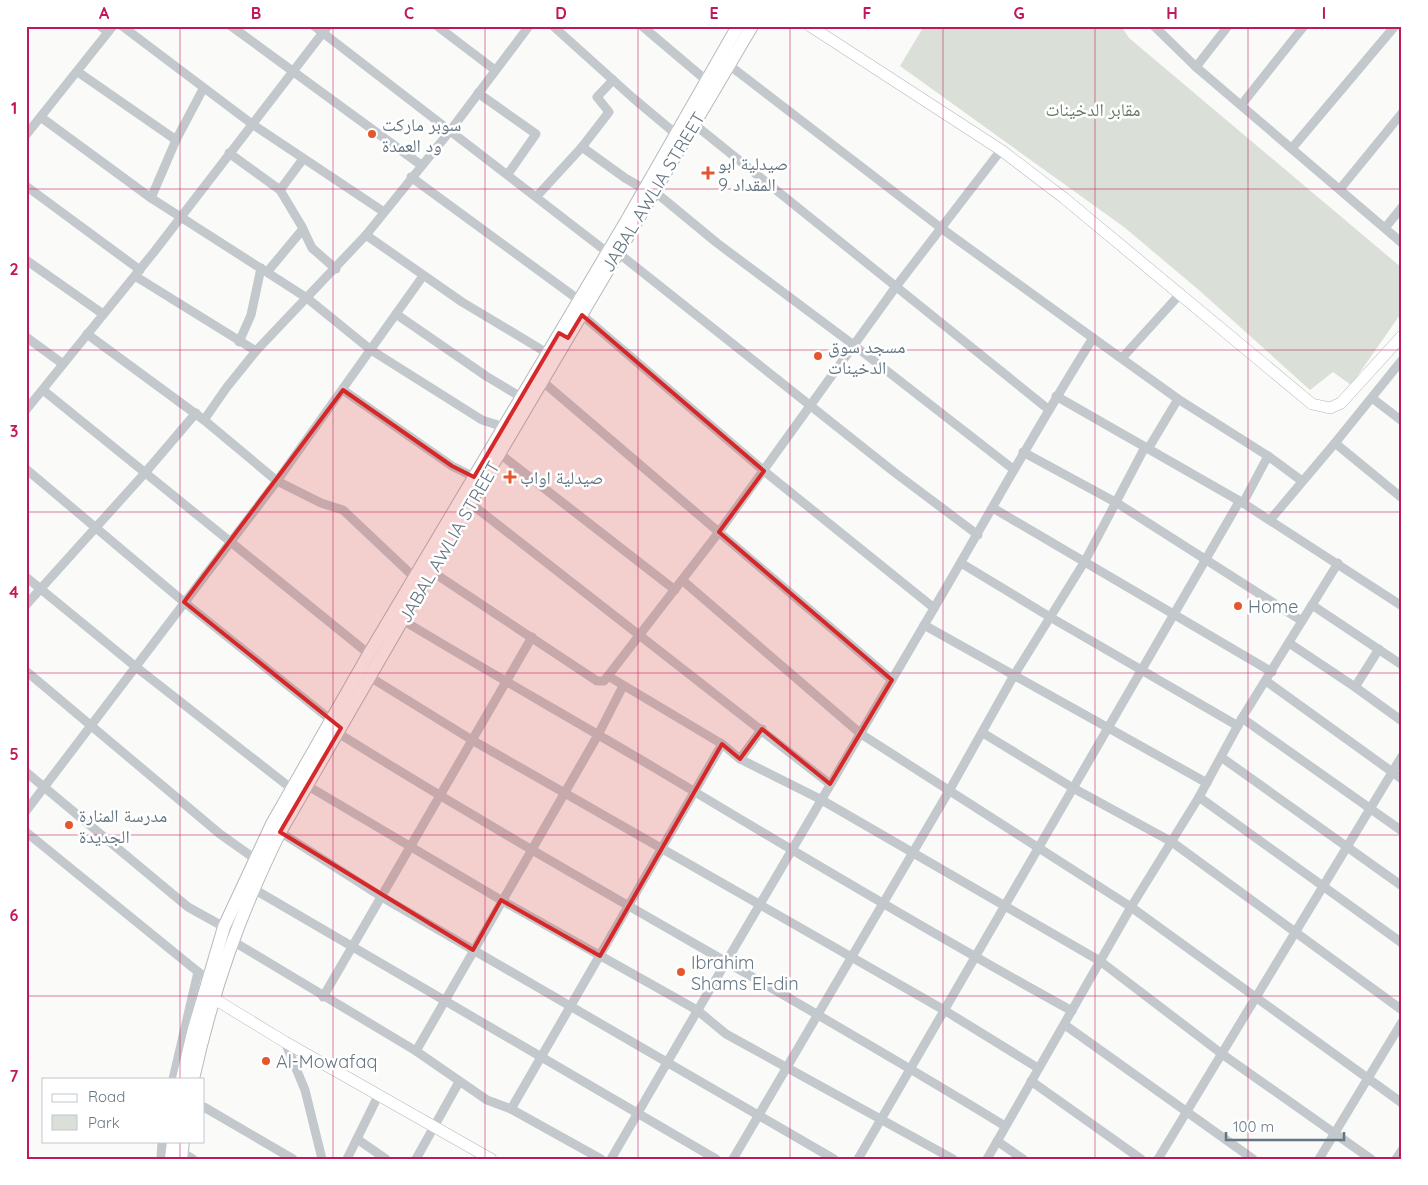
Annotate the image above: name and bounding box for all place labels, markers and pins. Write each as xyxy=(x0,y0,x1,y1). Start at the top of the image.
place label: سوبر ماركت ود العمدة xyxy=(382,113,461,157)
marker: سوبر ماركت ود العمدة xyxy=(366,128,378,140)
place label: صيدلية ابو المقداد 9 xyxy=(718,152,788,196)
marker: صيدلية ابو المقداد 9 xyxy=(702,167,714,179)
place label: مسجد سوق الدخينات xyxy=(828,335,906,379)
marker: مسجد سوق الدخينات xyxy=(812,350,824,362)
place label: صيدلية اواب xyxy=(520,466,603,489)
marker: صيدلية اواب xyxy=(504,471,516,483)
place label: Home xyxy=(1248,595,1298,618)
marker: Home xyxy=(1232,600,1244,612)
place label: مدرسة المنارة الجديدة xyxy=(79,804,167,848)
marker: مدرسة المنارة الجديدة xyxy=(63,819,75,831)
place label: Ibrahim Shams El-din xyxy=(691,951,799,995)
marker: Ibrahim Shams El-din xyxy=(675,966,687,978)
place label: Al-Mowafaq xyxy=(276,1050,377,1073)
marker: Al-Mowafaq xyxy=(260,1055,272,1067)

